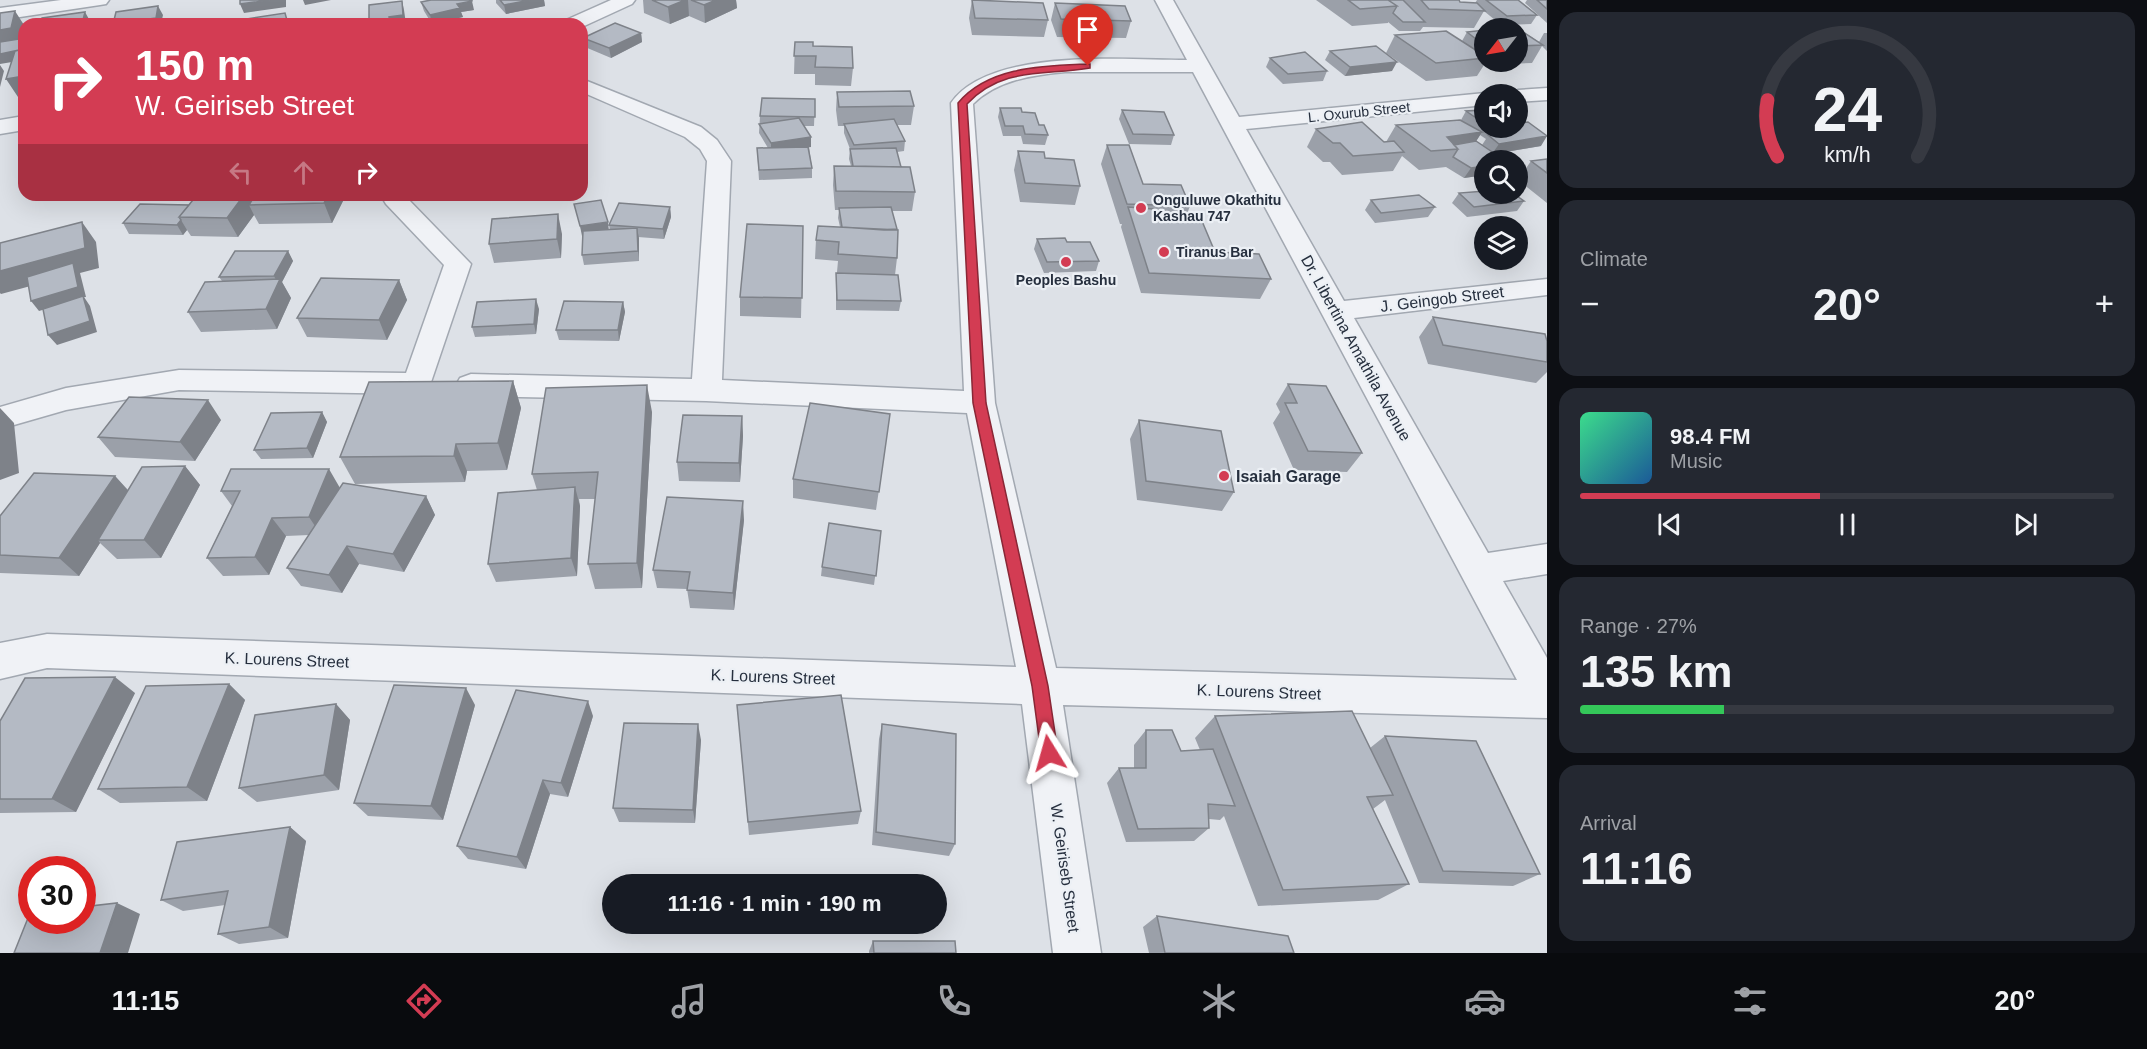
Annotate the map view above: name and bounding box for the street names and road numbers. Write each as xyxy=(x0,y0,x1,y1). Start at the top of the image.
street label: L. Oxurub Street xyxy=(1307,99,1411,125)
street label: Dr. Libertina Amathila Avenue xyxy=(1298,252,1414,444)
street label: J. Geingob Street xyxy=(1379,283,1505,315)
street label: K. Lourens Street xyxy=(224,649,350,671)
street label: K. Lourens Street xyxy=(710,666,836,688)
street label: K. Lourens Street xyxy=(1196,681,1322,703)
street label: W. Geiriseb Street xyxy=(1048,803,1083,934)

